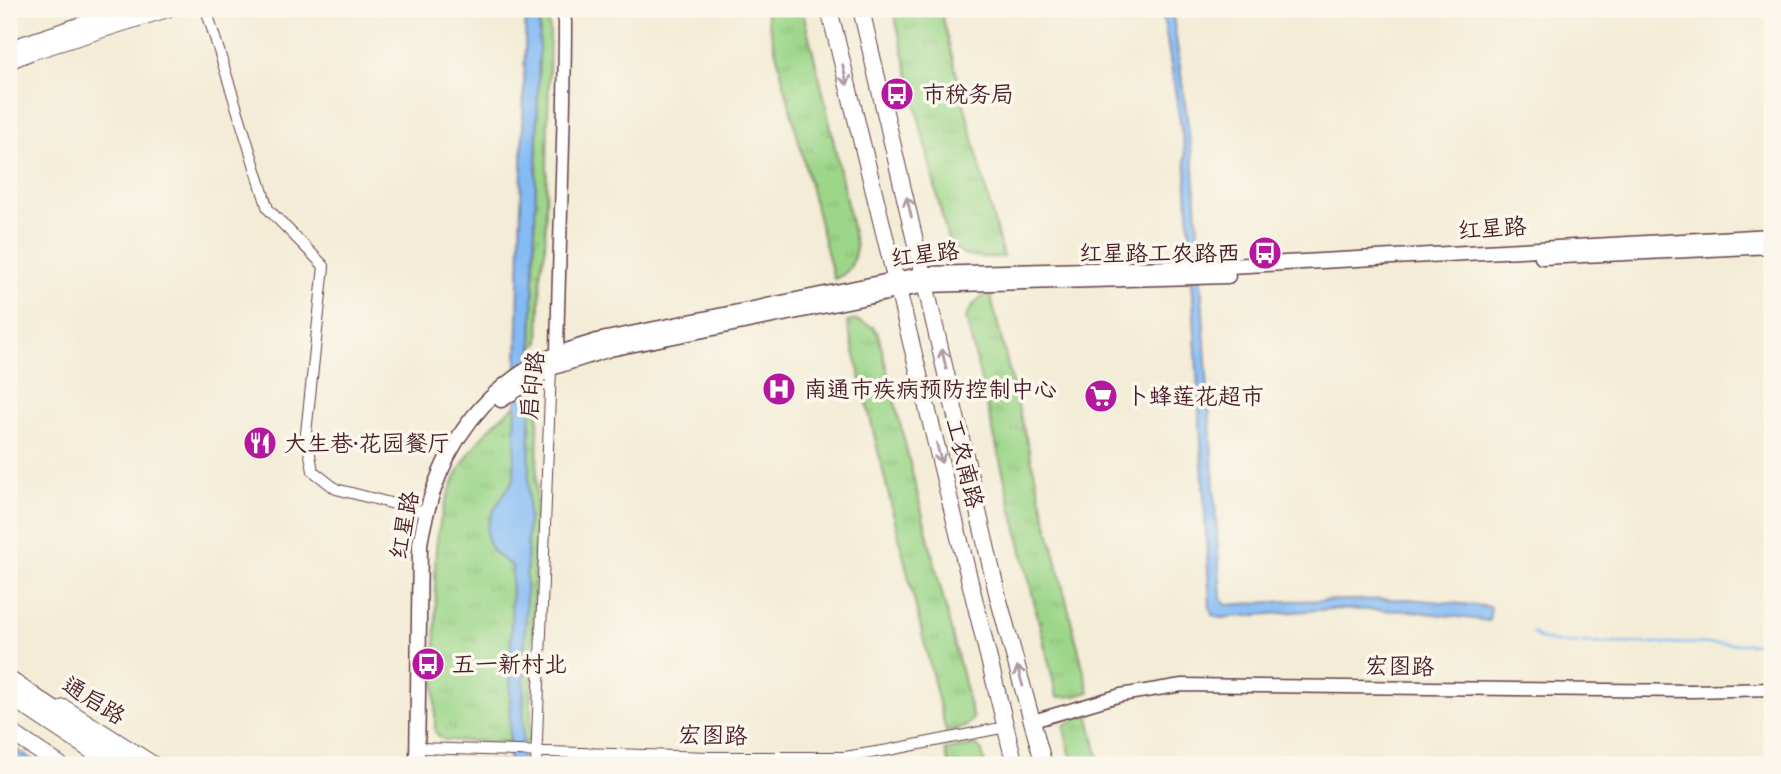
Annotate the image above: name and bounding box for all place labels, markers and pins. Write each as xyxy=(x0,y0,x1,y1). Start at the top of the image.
bus stop icon: 市税务局 xyxy=(878,75,916,113)
place label: 市税务局 xyxy=(922,80,1014,108)
bus stop icon: 红星路工农路西 xyxy=(1246,234,1284,272)
place label: 红星路工农路西 xyxy=(1079,239,1240,267)
hospital icon: 南通市疾病预防控制中心 xyxy=(760,370,798,408)
place label: 南通市疾病预防控制中心 xyxy=(804,375,1057,403)
supermarket icon: 卜蜂莲花超市 xyxy=(1082,377,1120,415)
place label: 卜蜂莲花超市 xyxy=(1126,382,1264,410)
restaurant icon: 大生巷·花园餐厅 xyxy=(241,424,279,462)
place label: 大生巷·花园餐厅 xyxy=(284,429,451,457)
bus stop icon: 五一新村北 xyxy=(409,645,447,683)
place label: 五一新村北 xyxy=(452,650,567,678)

